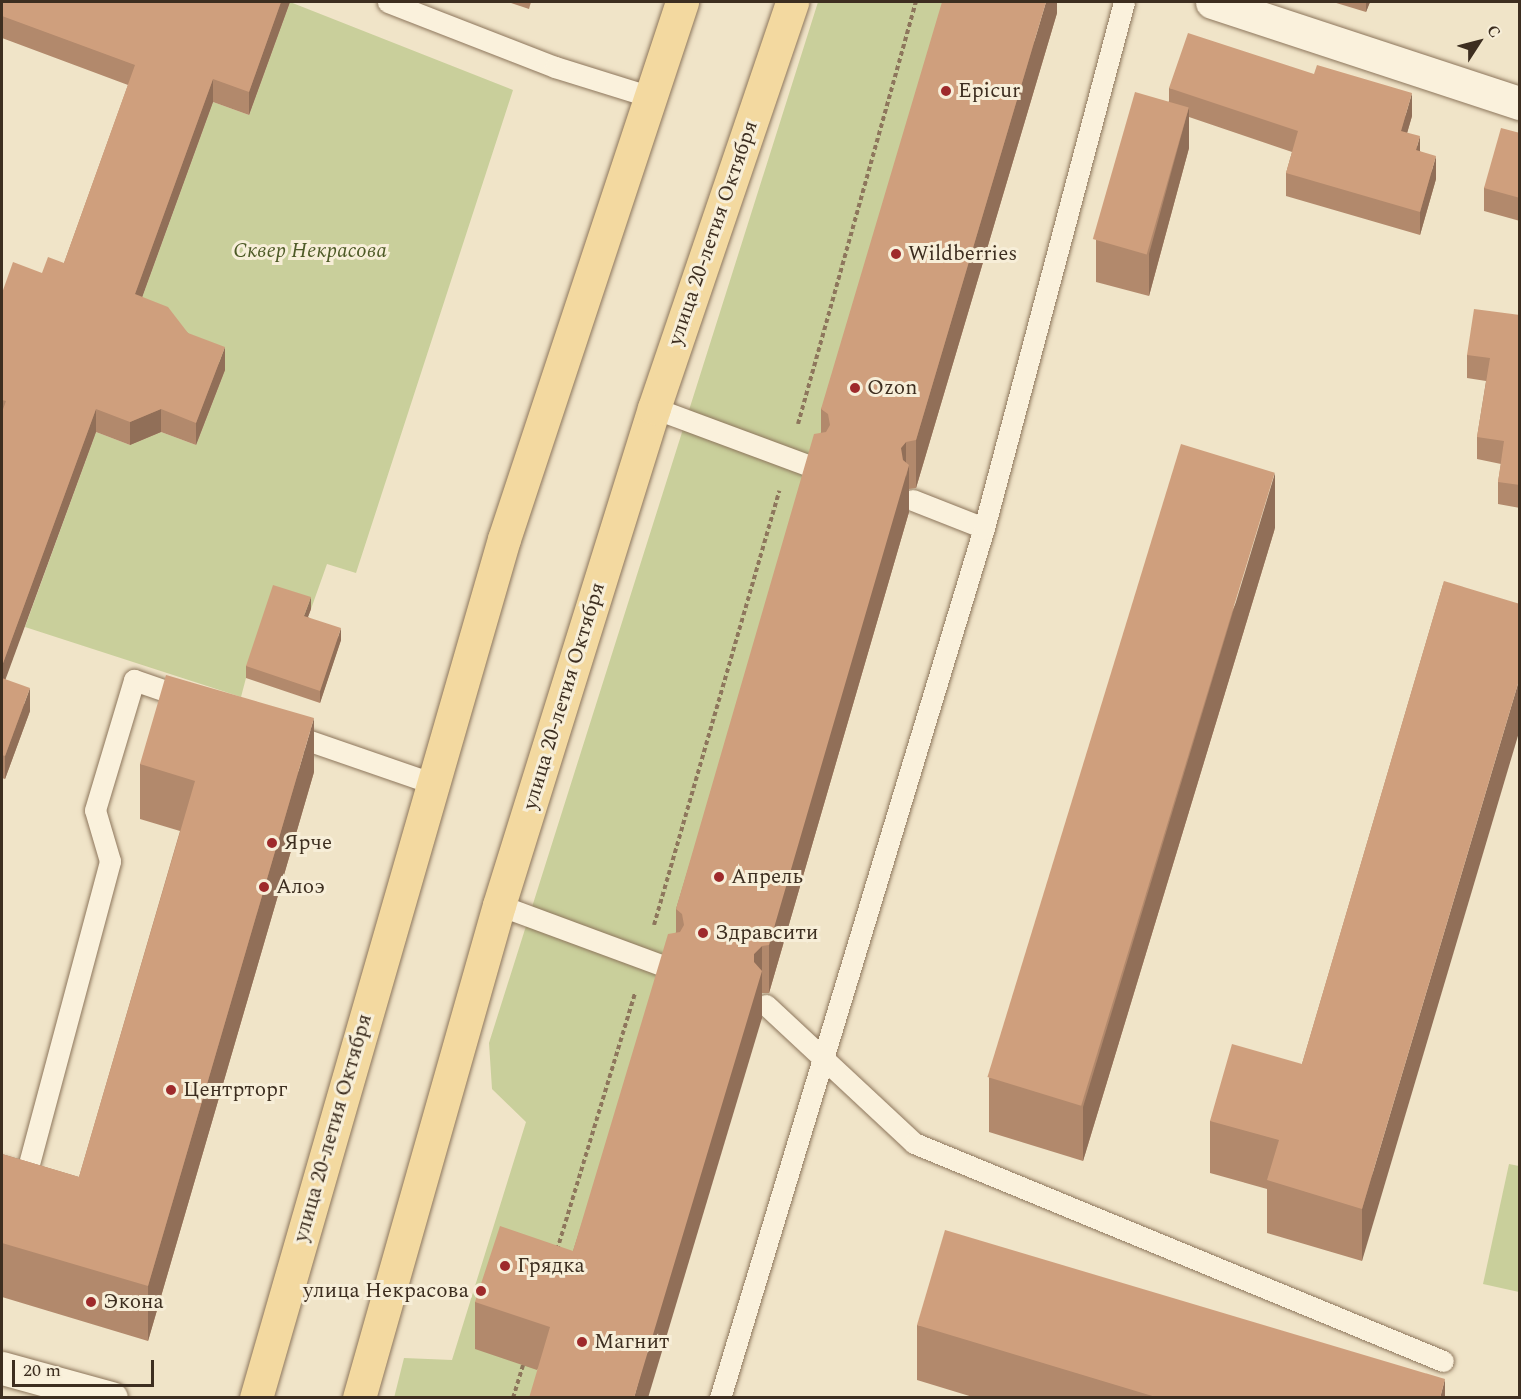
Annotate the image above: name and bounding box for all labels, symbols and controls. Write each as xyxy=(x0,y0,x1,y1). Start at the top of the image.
north arrow xyxy=(1449,12,1509,72)
text: С xyxy=(1481,20,1507,43)
place label: Epicur xyxy=(958,78,1020,104)
marker: Epicur xyxy=(939,84,953,98)
street label: улица 20-летия Октября xyxy=(663,117,763,349)
park label: Сквер Некрасова xyxy=(233,238,387,264)
place label: Wildberries xyxy=(908,241,1017,267)
marker: Wildberries xyxy=(889,247,903,261)
place label: Ozon xyxy=(867,375,917,401)
marker: Ozon xyxy=(848,381,862,395)
street label: улица 20-летия Октября xyxy=(517,579,611,813)
place label: Ярче xyxy=(284,830,332,856)
marker: Ярче xyxy=(265,836,279,850)
place label: Апрель xyxy=(731,864,803,890)
marker: Апрель xyxy=(712,870,726,884)
place label: Алоэ xyxy=(276,874,325,900)
marker: Алоэ xyxy=(257,880,271,894)
place label: Здравсити xyxy=(715,920,818,946)
marker: Здравсити xyxy=(696,926,710,940)
street label: улица 20-летия Октября xyxy=(288,1011,378,1245)
place label: Центрторг xyxy=(183,1077,287,1103)
marker: Центрторг xyxy=(164,1083,178,1097)
place label: Грядка xyxy=(517,1253,585,1279)
marker: Грядка xyxy=(498,1259,512,1273)
place label: улица Некрасова xyxy=(303,1278,469,1304)
marker: улица Некрасова xyxy=(474,1284,488,1298)
place label: Экона xyxy=(103,1289,164,1315)
marker: Экона xyxy=(84,1295,98,1309)
place label: Магнит xyxy=(594,1329,669,1355)
marker: Магнит xyxy=(575,1335,589,1349)
scale bar xyxy=(15,1348,158,1386)
text: 20 m xyxy=(23,1357,61,1384)

